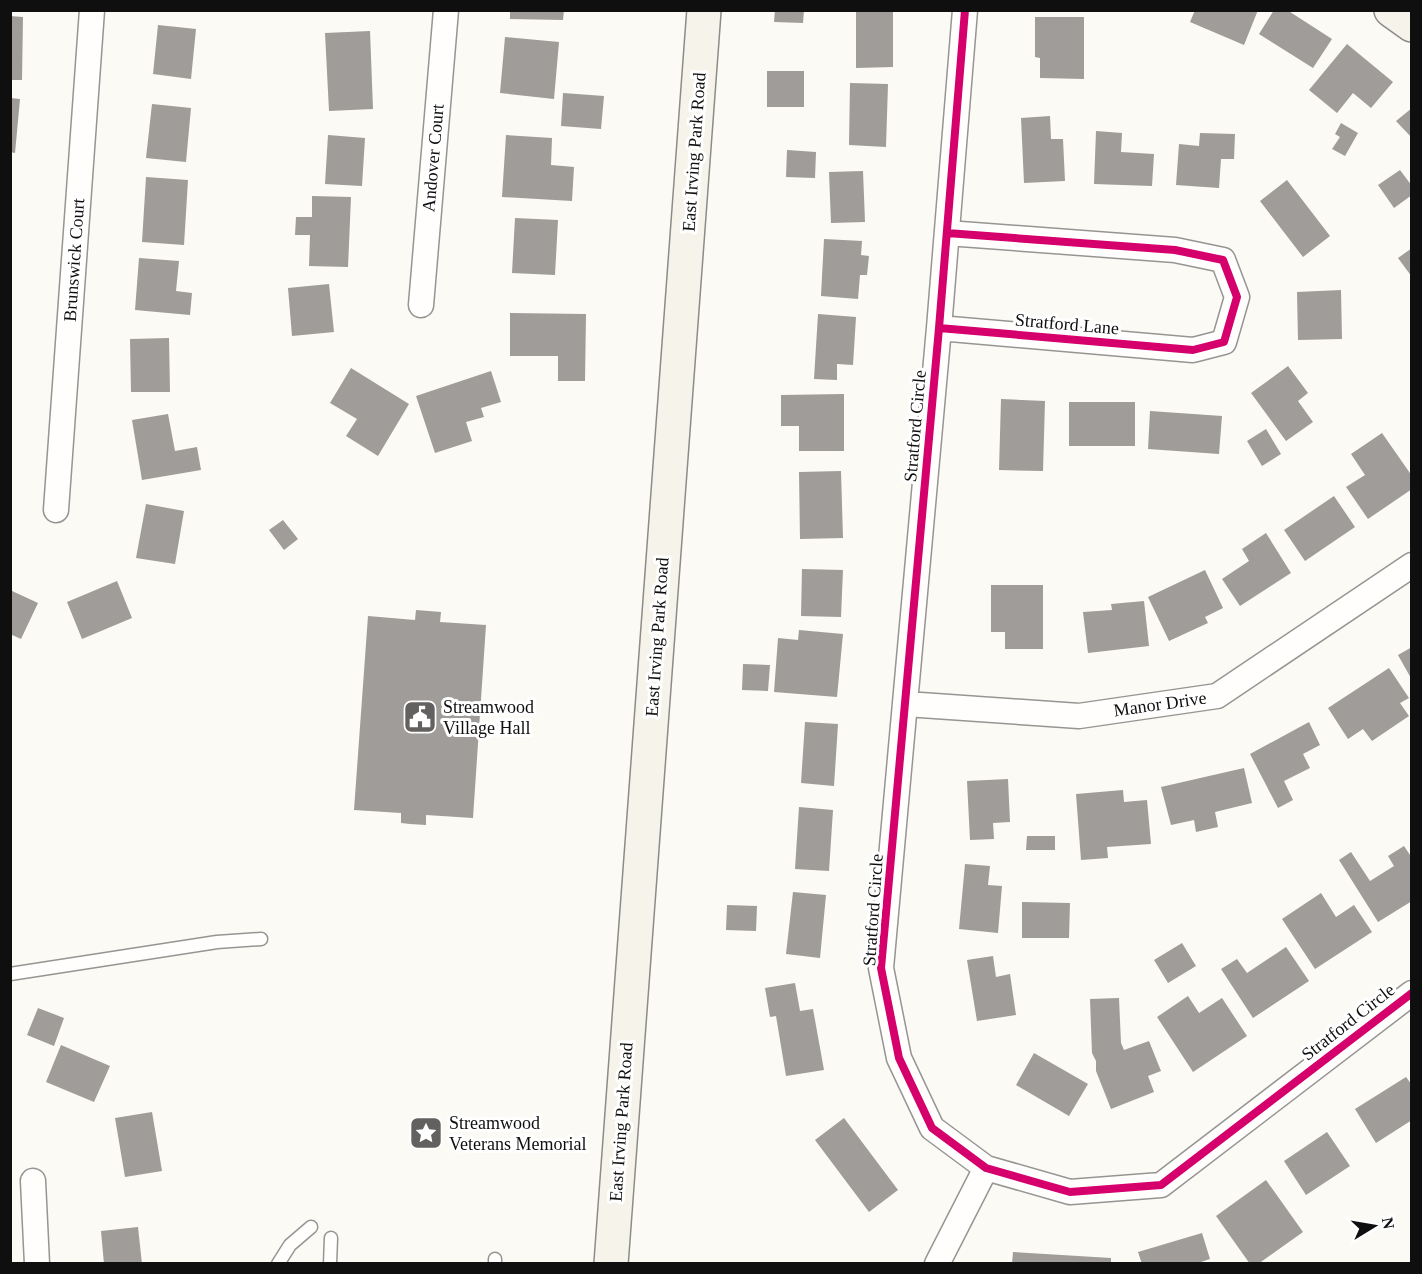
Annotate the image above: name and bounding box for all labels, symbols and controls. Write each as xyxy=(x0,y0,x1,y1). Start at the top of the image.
street label: East Irving Park Road xyxy=(678,72,710,232)
street label: Andover Court xyxy=(418,103,448,213)
street label: Brunswick Court xyxy=(60,198,88,322)
street label: Stratford Lane xyxy=(1014,309,1120,339)
street label: Stratford Circle xyxy=(900,369,930,483)
street label: East Irving Park Road xyxy=(641,557,673,717)
street label: Manor Drive xyxy=(1112,688,1208,720)
place label: Streamwood Village Hall xyxy=(443,697,534,738)
public building icon: Streamwood Village Hall xyxy=(402,699,438,735)
street label: Stratford Circle xyxy=(859,853,887,967)
street label: Stratford Circle xyxy=(1298,979,1398,1065)
street label: East Irving Park Road xyxy=(605,1042,637,1202)
place label: Streamwood Veterans Memorial xyxy=(449,1113,586,1154)
place icon: Streamwood Veterans Memorial xyxy=(408,1115,444,1151)
north arrow xyxy=(1344,1196,1404,1256)
text: N xyxy=(1379,1216,1398,1231)

